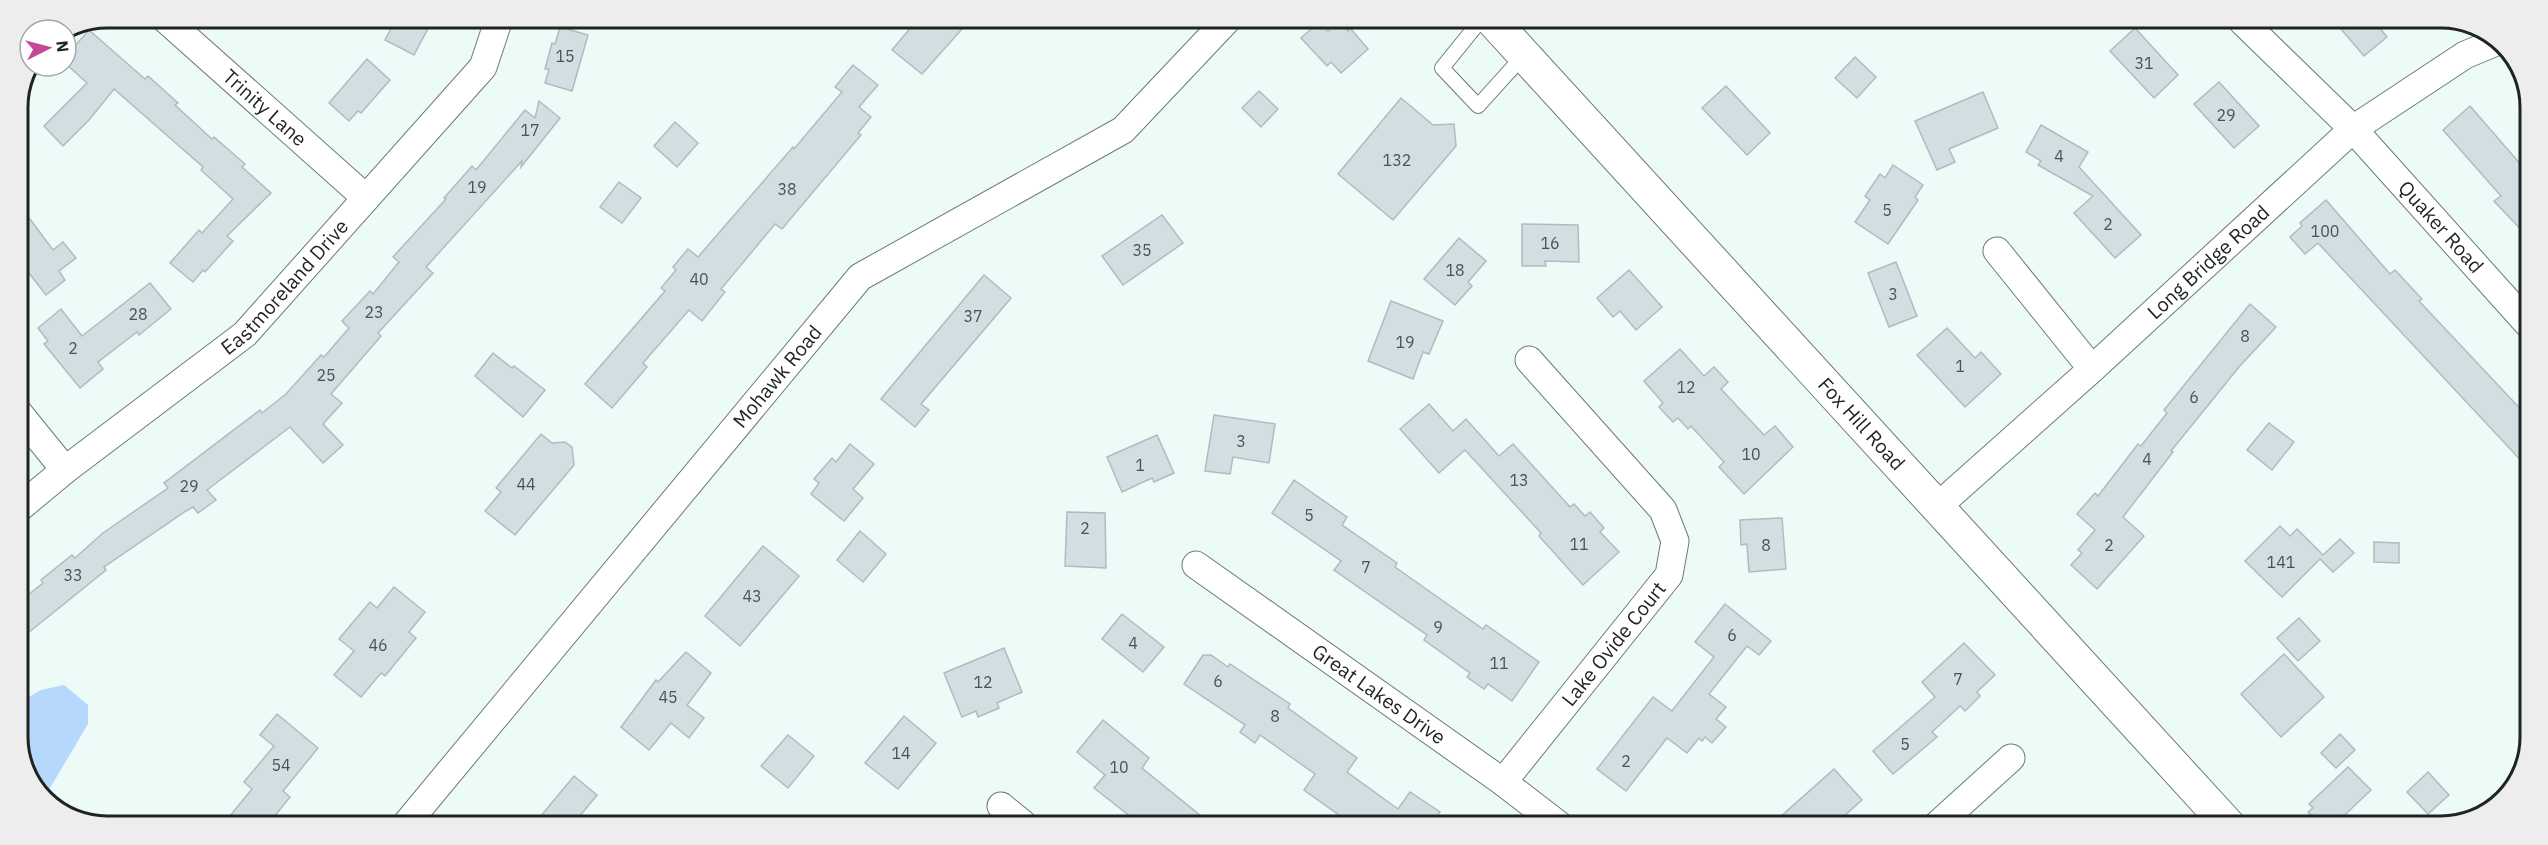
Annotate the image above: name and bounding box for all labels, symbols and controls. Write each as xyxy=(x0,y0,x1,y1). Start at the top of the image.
north arrow xyxy=(18,18,78,78)
text: N xyxy=(52,40,73,53)
house number: 15 xyxy=(555,46,575,66)
house number: 31 xyxy=(2134,53,2154,73)
street label: Trinity Lane xyxy=(217,63,313,152)
house number: 29 xyxy=(2216,105,2236,125)
house number: 17 xyxy=(520,120,540,140)
house number: 4 xyxy=(2054,146,2064,166)
house number: 132 xyxy=(1383,150,1411,170)
street label: Quaker Road xyxy=(2393,175,2490,279)
house number: 19 xyxy=(467,177,487,197)
house number: 38 xyxy=(777,179,797,199)
street label: Long Bridge Road xyxy=(2141,199,2275,325)
house number: 5 xyxy=(1882,200,1892,220)
street label: Eastmoreland Drive xyxy=(215,213,354,361)
house number: 2 xyxy=(2103,214,2113,234)
house number: 100 xyxy=(2311,221,2339,241)
house number: 16 xyxy=(1540,233,1560,253)
house number: 35 xyxy=(1132,240,1152,260)
house number: 18 xyxy=(1445,260,1465,280)
house number: 40 xyxy=(689,269,709,289)
house number: 3 xyxy=(1888,284,1898,304)
house number: 23 xyxy=(364,302,384,322)
house number: 28 xyxy=(128,304,148,324)
house number: 37 xyxy=(963,306,983,326)
street label: Mohawk Road xyxy=(726,319,828,433)
house number: 8 xyxy=(2240,326,2250,346)
house number: 19 xyxy=(1395,332,1415,352)
house number: 2 xyxy=(68,338,78,358)
house number: 1 xyxy=(1955,356,1965,376)
house number: 25 xyxy=(316,365,336,385)
street label: Fox Hill Road xyxy=(1812,371,1911,476)
house number: 12 xyxy=(1676,377,1696,397)
house number: 6 xyxy=(2189,387,2199,407)
house number: 3 xyxy=(1236,431,1246,451)
house number: 10 xyxy=(1741,444,1761,464)
house number: 4 xyxy=(2142,449,2152,469)
house number: 1 xyxy=(1135,455,1145,475)
house number: 13 xyxy=(1509,470,1529,490)
house number: 44 xyxy=(516,474,536,494)
house number: 29 xyxy=(179,476,199,496)
house number: 5 xyxy=(1304,505,1314,525)
house number: 2 xyxy=(1080,518,1090,538)
house number: 11 xyxy=(1569,534,1589,554)
house number: 8 xyxy=(1761,535,1771,555)
house number: 2 xyxy=(2104,535,2114,555)
house number: 141 xyxy=(2267,552,2295,572)
house number: 7 xyxy=(1361,557,1371,577)
house number: 33 xyxy=(63,565,83,585)
street label: Lake Ovide Court xyxy=(1555,576,1672,711)
house number: 43 xyxy=(742,586,762,606)
house number: 9 xyxy=(1433,617,1443,637)
house number: 6 xyxy=(1727,625,1737,645)
house number: 4 xyxy=(1128,633,1138,653)
house number: 46 xyxy=(368,635,388,655)
street label: Great Lakes Drive xyxy=(1307,637,1451,750)
house number: 11 xyxy=(1489,653,1509,673)
house number: 7 xyxy=(1953,669,1963,689)
house number: 6 xyxy=(1213,671,1223,691)
house number: 12 xyxy=(973,672,993,692)
house number: 45 xyxy=(658,687,678,707)
house number: 8 xyxy=(1270,706,1280,726)
house number: 5 xyxy=(1900,734,1910,754)
house number: 14 xyxy=(891,743,911,763)
house number: 2 xyxy=(1621,751,1631,771)
house number: 54 xyxy=(271,755,291,775)
house number: 10 xyxy=(1109,757,1129,777)

